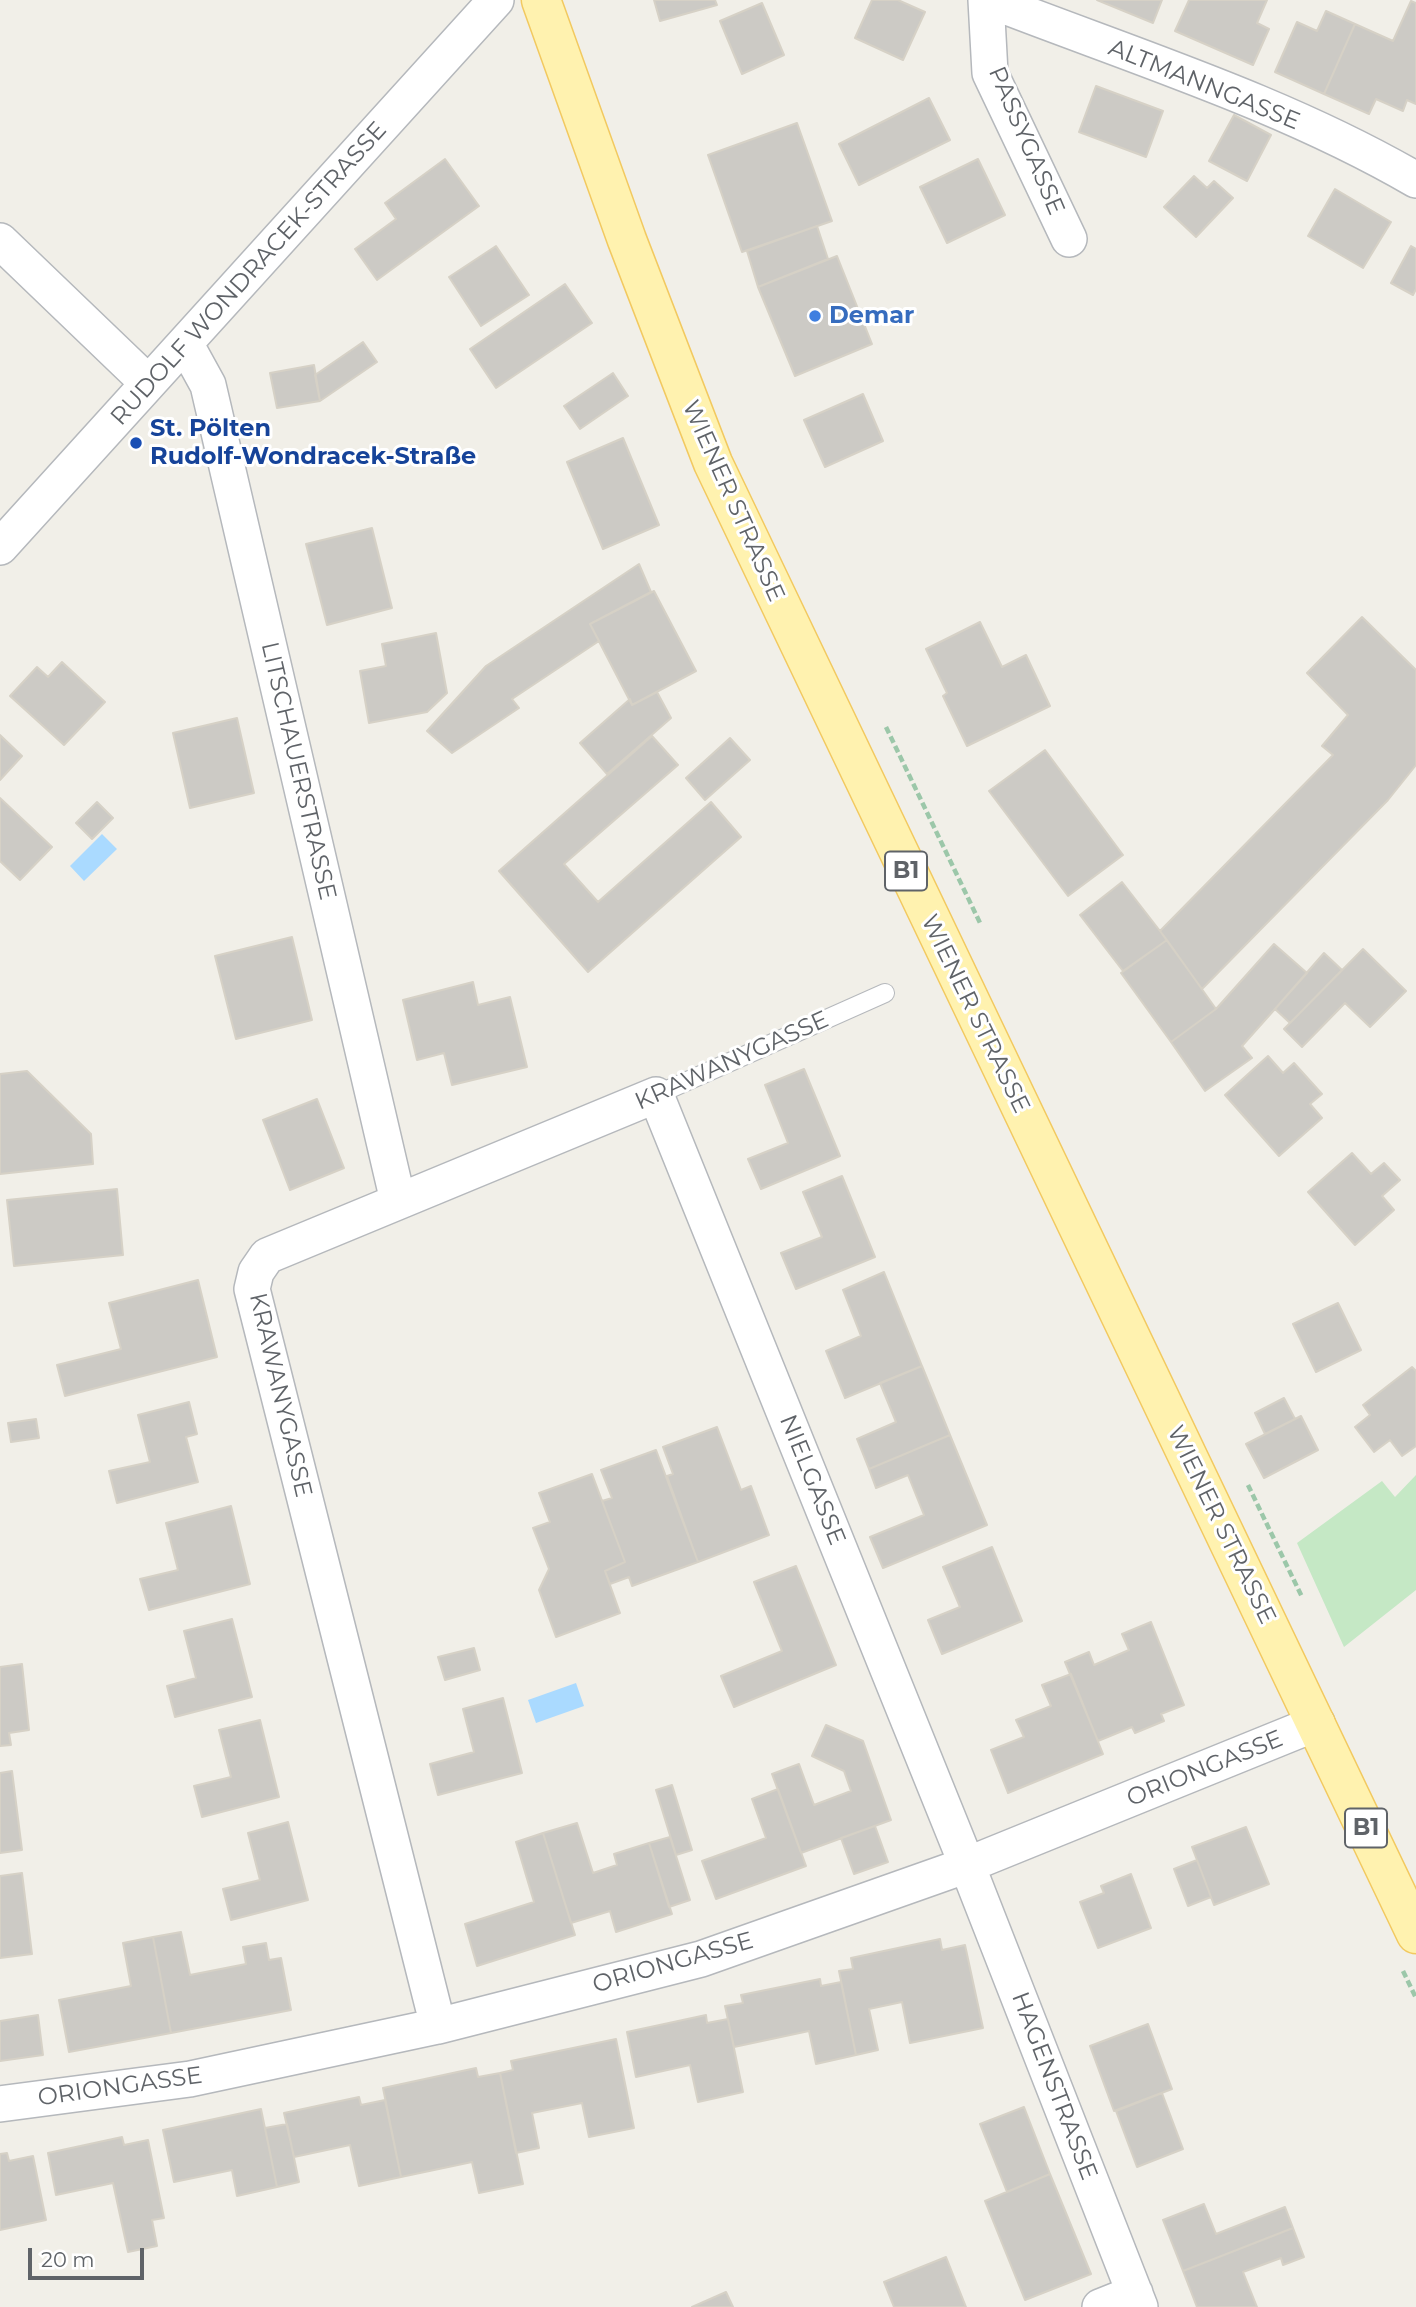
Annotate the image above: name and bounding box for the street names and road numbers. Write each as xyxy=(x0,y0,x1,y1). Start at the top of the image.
street label: ALTMANNGASSE xyxy=(1104,33,1304,137)
street label: PASSYGASSE xyxy=(982,62,1070,220)
street label: RUDOLF WONDRACEK-STRASSE xyxy=(105,116,393,432)
street label: WIENER STRASSE xyxy=(676,396,790,606)
street label: LITSCHAUERSTRASSE xyxy=(254,639,342,903)
road number: B1 xyxy=(885,852,927,890)
street label: WIENER STRASSE xyxy=(914,910,1036,1118)
street label: KRAWANYGASSE xyxy=(631,1005,833,1117)
street label: KRAWANYGASSE xyxy=(242,1290,318,1500)
street label: NIELGASSE xyxy=(773,1411,851,1549)
street label: WIENER STRASSE xyxy=(1160,1421,1282,1629)
street label: ORIONGASSE xyxy=(1123,1725,1287,1813)
road number: B1 xyxy=(1345,1809,1387,1848)
street label: ORIONGASSE xyxy=(589,1926,757,2000)
street label: HAGENSTRASSE xyxy=(1005,1988,1103,2184)
street label: ORIONGASSE xyxy=(36,2061,204,2113)

